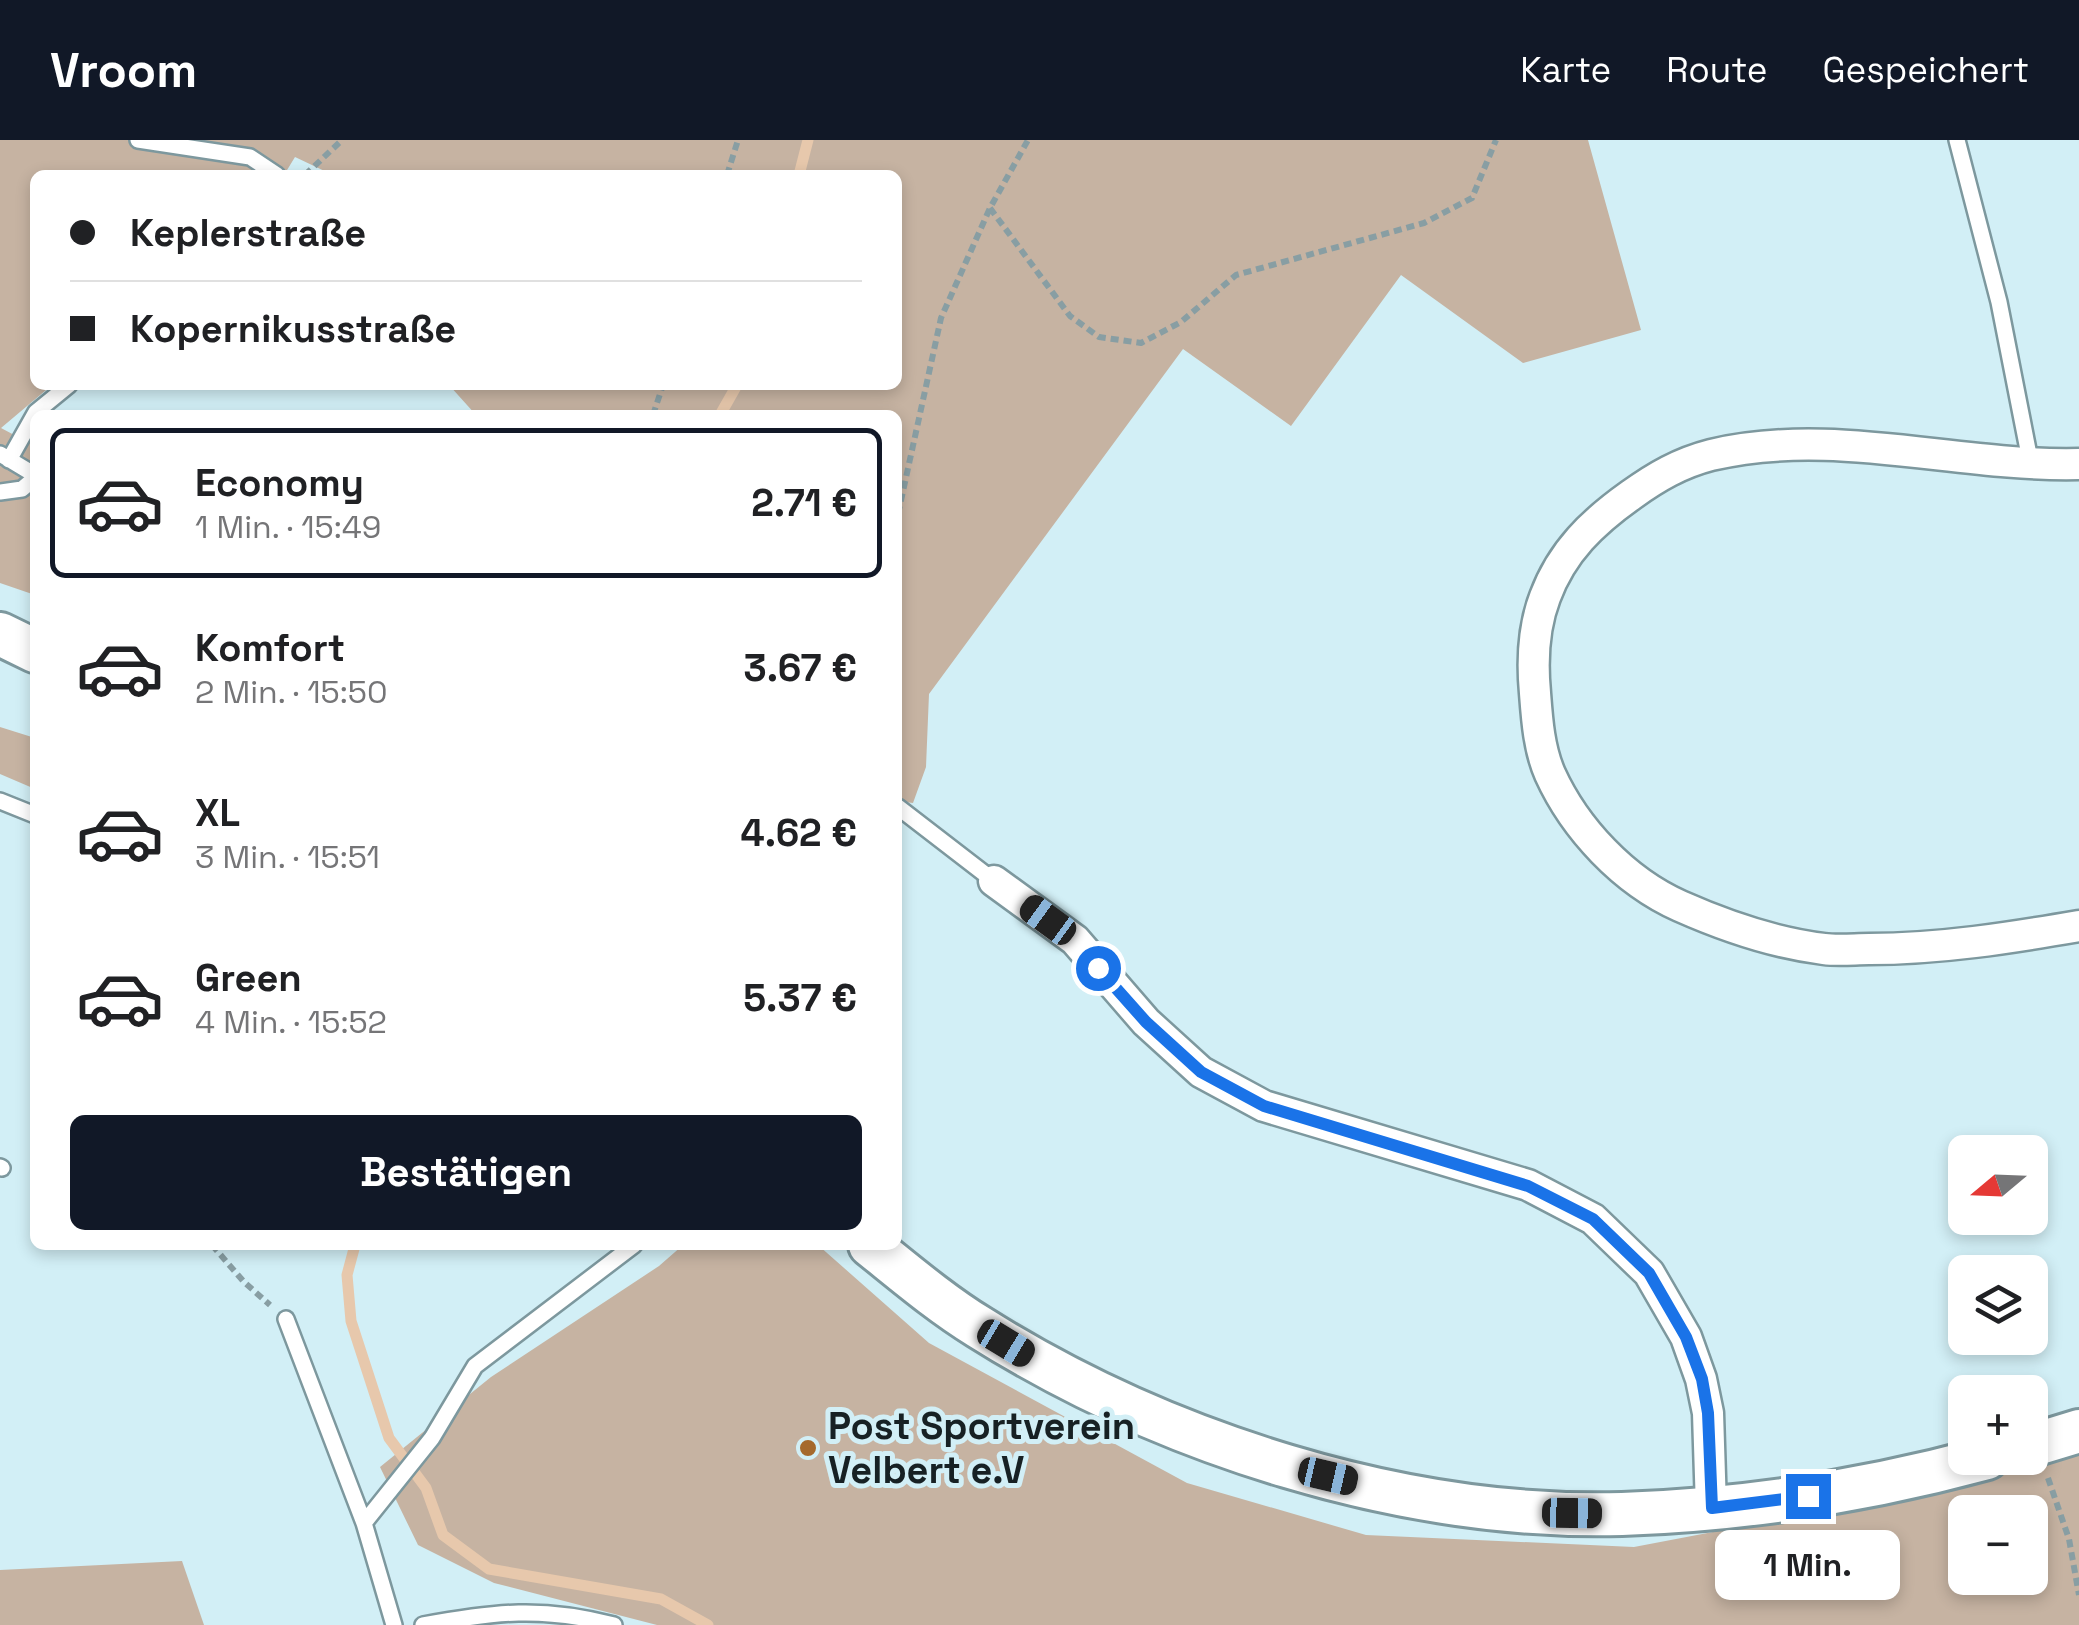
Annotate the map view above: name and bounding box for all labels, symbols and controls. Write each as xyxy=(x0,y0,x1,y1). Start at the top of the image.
text: Vroom xyxy=(50,40,197,101)
text: Karte xyxy=(1520,48,1611,92)
text: Route xyxy=(1666,48,1767,92)
text: Gespeichert xyxy=(1822,48,2029,92)
text: Keplerstraße xyxy=(130,209,366,257)
text: Kopernikusstraße xyxy=(130,305,456,353)
icon: car xyxy=(75,458,165,548)
text: Economy xyxy=(195,459,364,507)
text: 2.71 € xyxy=(751,479,857,527)
text: 1 Min. · 15:49 xyxy=(195,507,381,547)
icon: car xyxy=(75,623,165,713)
text: Komfort xyxy=(195,624,345,672)
text: 3.67 € xyxy=(744,644,857,692)
text: 2 Min. · 15:50 xyxy=(195,672,387,712)
icon: car xyxy=(75,788,165,878)
text: XL xyxy=(195,789,240,837)
text: 4.62 € xyxy=(741,809,857,857)
text: 3 Min. · 15:51 xyxy=(195,837,380,877)
car xyxy=(1015,890,1081,950)
route start xyxy=(1076,946,1121,991)
icon: car xyxy=(75,953,165,1043)
text: Green xyxy=(195,954,302,1002)
text: 5.37 € xyxy=(743,974,857,1022)
text: 4 Min. · 15:52 xyxy=(195,1002,387,1042)
button: Bestätigen xyxy=(70,1115,862,1230)
north arrow xyxy=(1948,1135,2048,1235)
map controls xyxy=(1948,1135,2048,1595)
button: layers xyxy=(1948,1255,2048,1355)
car xyxy=(973,1315,1039,1371)
button: + xyxy=(1948,1375,2048,1475)
place label: Post Sportverein Velbert e.V xyxy=(828,1402,1135,1494)
marker: Post Sportverein Velbert e.V xyxy=(797,1437,819,1459)
car xyxy=(1295,1455,1361,1497)
route end xyxy=(1786,1474,1831,1519)
button: − xyxy=(1948,1495,2048,1595)
car xyxy=(1542,1497,1602,1529)
callout: 1 Min. xyxy=(1716,1531,1900,1601)
text: 1 Min. xyxy=(1763,1545,1852,1585)

